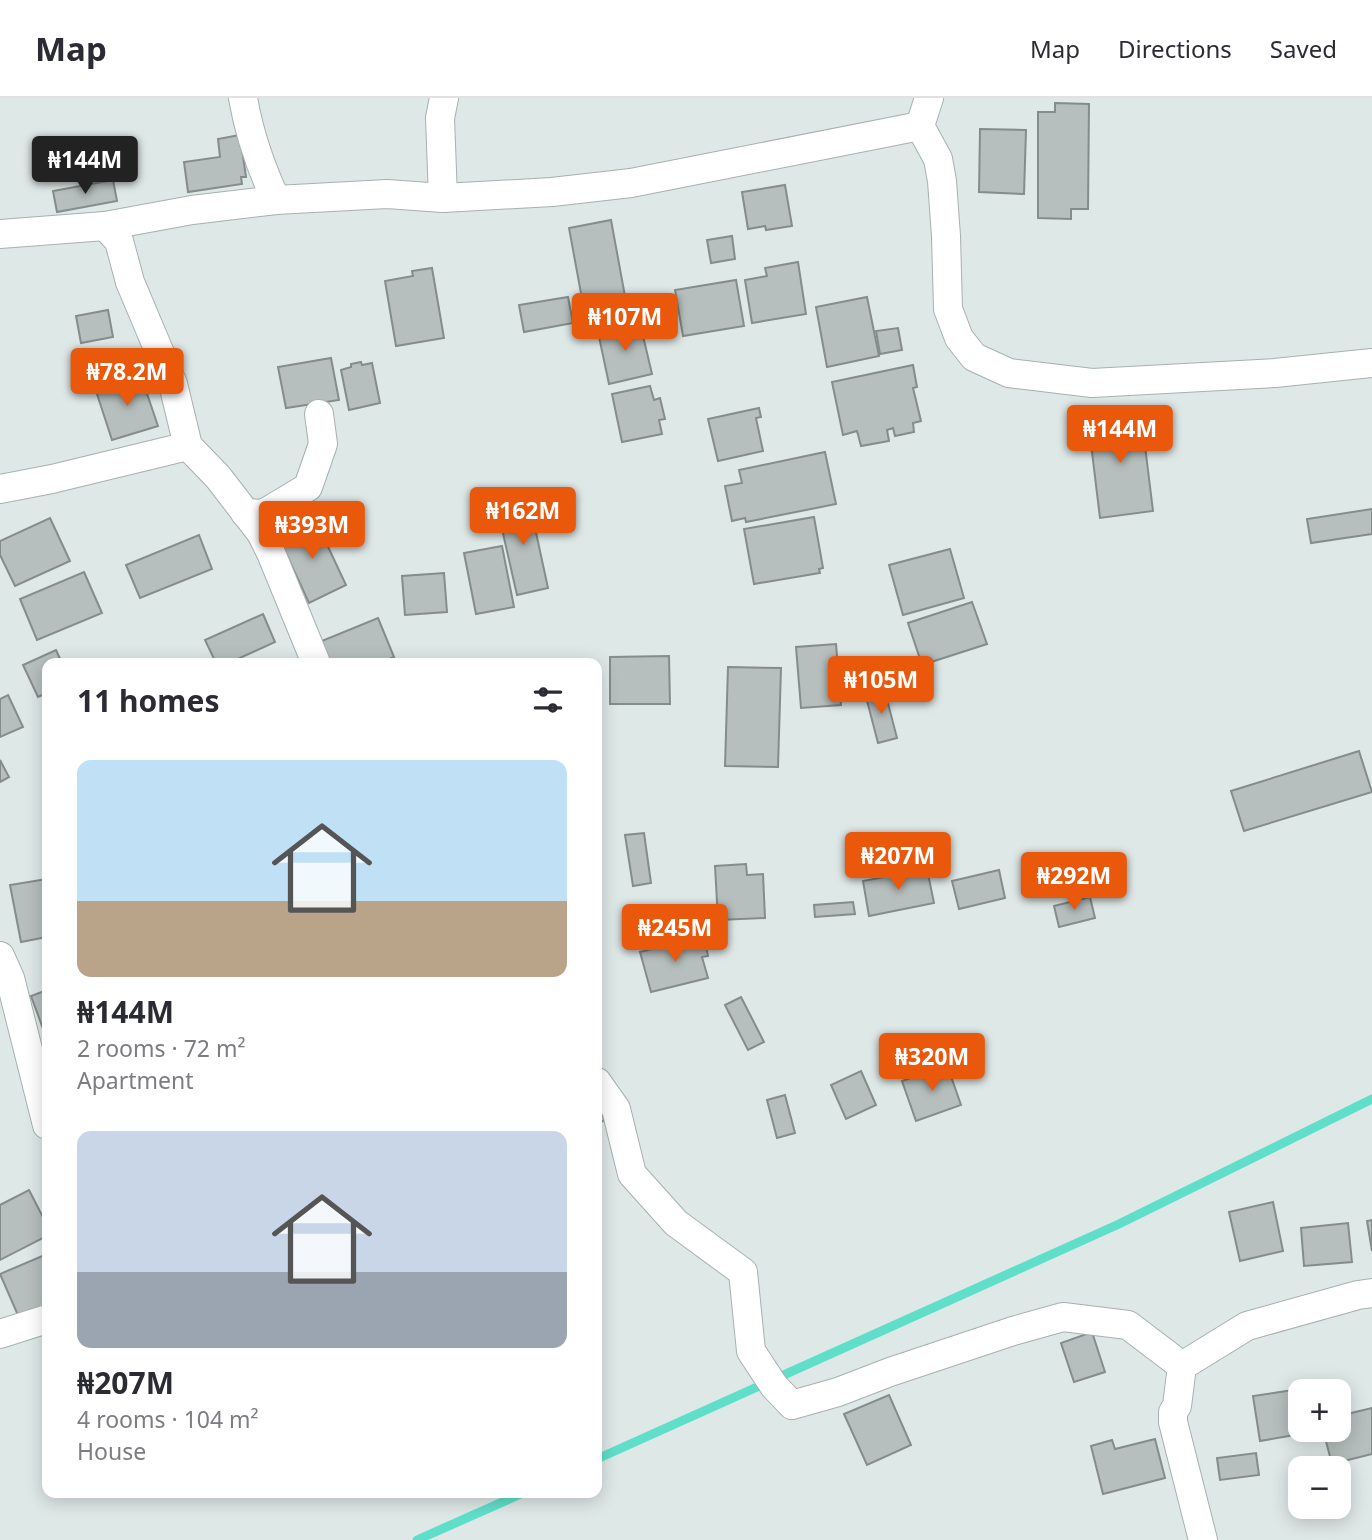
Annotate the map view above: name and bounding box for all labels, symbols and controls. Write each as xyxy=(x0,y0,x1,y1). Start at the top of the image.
text: Map xyxy=(35,26,107,71)
text: Map xyxy=(1030,32,1080,65)
text: Directions xyxy=(1118,32,1232,65)
text: Saved xyxy=(1270,32,1337,65)
pin: ₦144M xyxy=(36,136,134,196)
text: ₦144M xyxy=(48,143,122,175)
pin: ₦107M xyxy=(576,294,674,353)
text: ₦107M xyxy=(588,300,662,332)
pin: ₦78.2M xyxy=(70,348,184,408)
text: ₦78.2M xyxy=(87,355,167,387)
pin: ₦144M xyxy=(1071,406,1169,465)
text: ₦144M xyxy=(1083,412,1157,444)
pin: ₦162M xyxy=(474,488,572,547)
text: ₦162M xyxy=(486,494,560,526)
pin: ₦393M xyxy=(263,502,361,561)
text: ₦393M xyxy=(275,508,349,540)
pin: ₦105M xyxy=(832,656,930,716)
text: ₦105M xyxy=(844,663,918,695)
text: 11 homes xyxy=(77,680,220,721)
icon: filters xyxy=(529,681,567,719)
icon: home xyxy=(259,805,385,931)
pin: ₦207M xyxy=(849,832,947,892)
text: ₦207M xyxy=(861,839,935,871)
pin: ₦292M xyxy=(1025,852,1123,912)
text: ₦292M xyxy=(1037,859,1111,891)
pin: ₦245M xyxy=(626,904,724,964)
text: ₦245M xyxy=(638,911,712,943)
text: ₦144M xyxy=(77,991,174,1032)
text: 2 rooms · 72 m² xyxy=(77,1032,246,1064)
pin: ₦320M xyxy=(883,1034,981,1093)
text: ₦320M xyxy=(895,1040,969,1072)
text: Apartment xyxy=(77,1064,194,1096)
icon: home xyxy=(259,1176,385,1302)
text: ₦207M xyxy=(77,1362,174,1403)
map controls xyxy=(1288,1379,1351,1519)
button: + xyxy=(1288,1379,1351,1442)
text: 4 rooms · 104 m² xyxy=(77,1403,259,1435)
text: House xyxy=(77,1435,146,1467)
button: − xyxy=(1288,1456,1351,1519)

